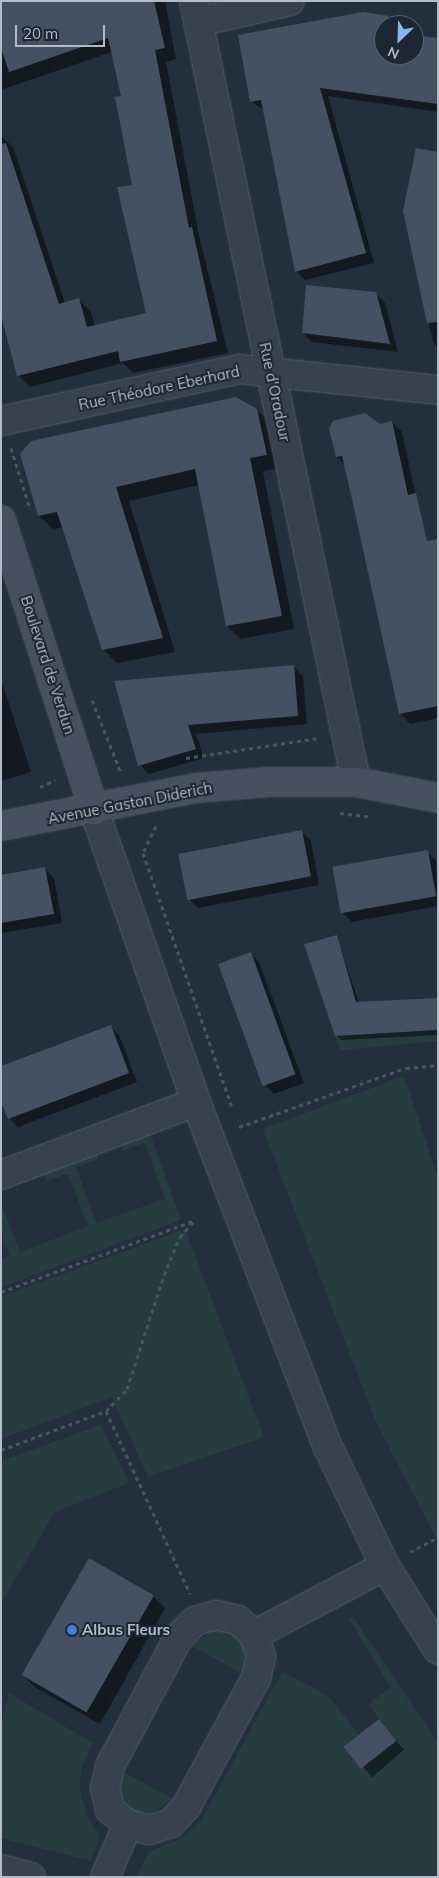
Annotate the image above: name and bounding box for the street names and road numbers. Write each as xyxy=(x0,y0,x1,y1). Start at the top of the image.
street label: Rue d'Oradour xyxy=(256,341,294,443)
street label: Rue Théodore Eberhard xyxy=(77,362,241,414)
street label: Boulevard de Verdun xyxy=(17,593,79,737)
street label: Avenue Gaston Diderich xyxy=(46,778,214,828)

